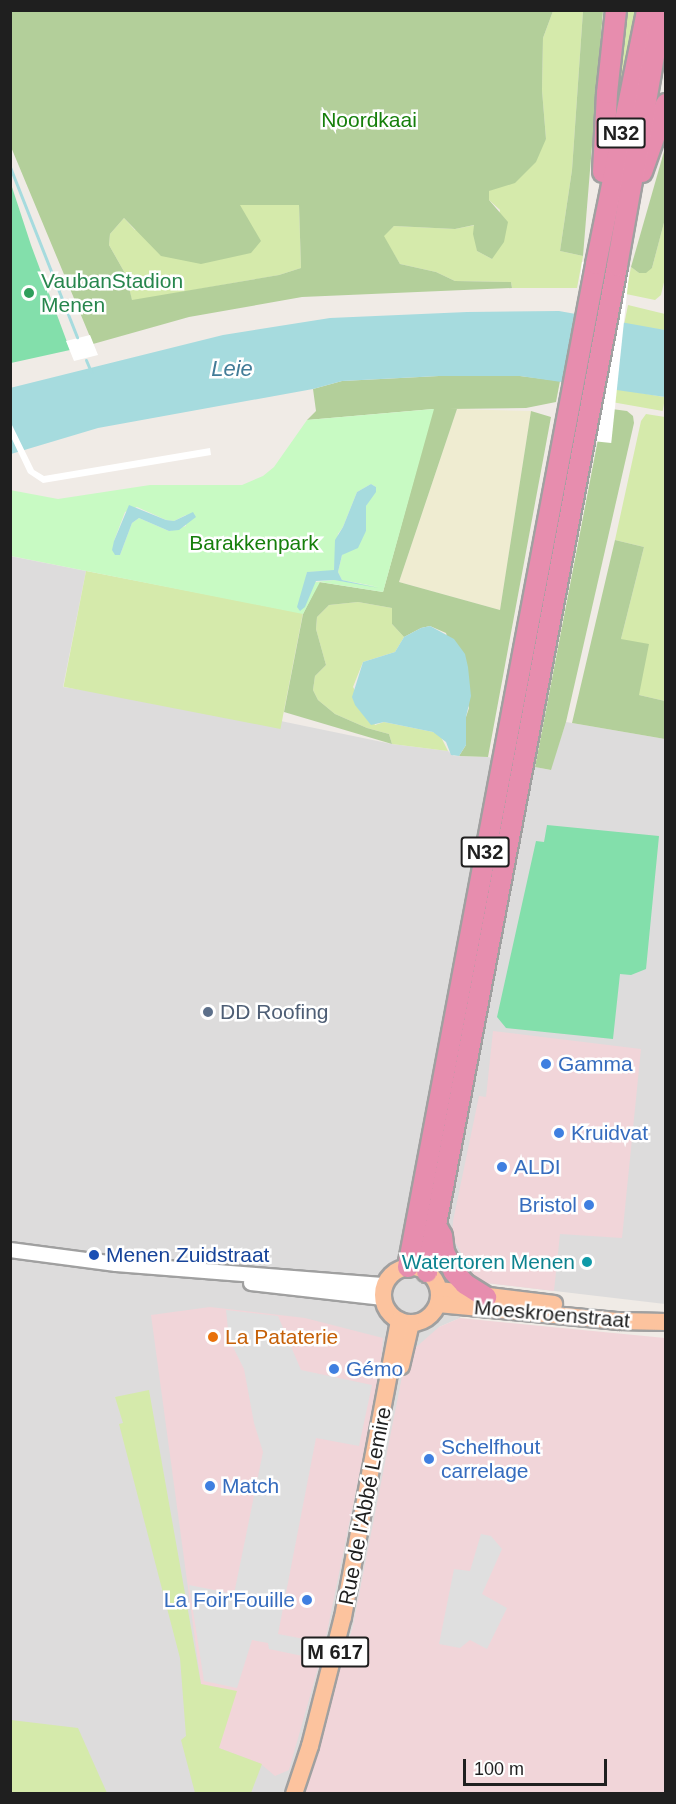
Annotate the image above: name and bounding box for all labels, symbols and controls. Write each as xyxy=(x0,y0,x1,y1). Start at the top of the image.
park label: Noordkaai xyxy=(321,107,417,133)
road number: N32 xyxy=(596,116,646,150)
place label: VaubanStadion Menen xyxy=(41,268,183,318)
marker: VaubanStadion Menen xyxy=(22,286,36,300)
water label: Leie xyxy=(211,356,253,382)
park label: Barakkenpark xyxy=(189,530,319,556)
road number: N32 xyxy=(460,835,510,869)
place label: DD Roofing xyxy=(220,999,329,1025)
marker: DD Roofing xyxy=(201,1005,215,1019)
place label: Gamma xyxy=(558,1051,633,1077)
marker: Gamma xyxy=(539,1057,553,1071)
place label: Kruidvat xyxy=(571,1120,648,1146)
marker: Kruidvat xyxy=(552,1126,566,1140)
place label: ALDI xyxy=(514,1154,561,1180)
marker: ALDI xyxy=(495,1160,509,1174)
place label: Bristol xyxy=(519,1192,577,1218)
marker: Bristol xyxy=(582,1198,596,1212)
place label: Menen Zuidstraat xyxy=(106,1242,269,1268)
marker: Menen Zuidstraat xyxy=(87,1248,101,1262)
place label: Watertoren Menen xyxy=(402,1249,575,1275)
marker: Watertoren Menen xyxy=(580,1255,594,1269)
street label: Moeskroenstraat xyxy=(473,1295,631,1333)
place label: La Pataterie xyxy=(225,1324,338,1350)
marker: La Pataterie xyxy=(206,1330,220,1344)
place label: Gémo xyxy=(346,1356,403,1382)
marker: Gémo xyxy=(327,1362,341,1376)
street label: Rue de l'Abbé Lemire xyxy=(333,1405,397,1607)
place label: Schelfhout carrelage xyxy=(441,1434,540,1484)
marker: Schelfhout carrelage xyxy=(422,1452,436,1466)
place label: Match xyxy=(222,1473,279,1499)
marker: Match xyxy=(203,1479,217,1493)
place label: La Foir'Fouille xyxy=(164,1587,295,1613)
marker: La Foir'Fouille xyxy=(300,1593,314,1607)
road number: M 617 xyxy=(300,1635,370,1669)
scale bar xyxy=(466,1747,610,1785)
text: 100 m xyxy=(474,1759,524,1779)

